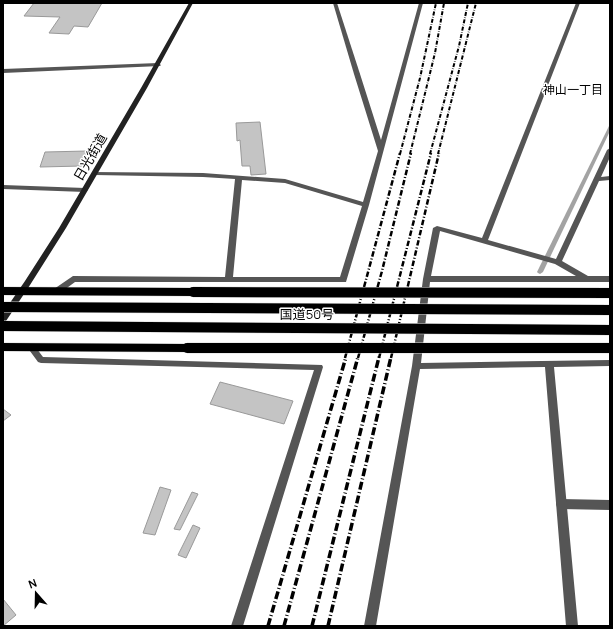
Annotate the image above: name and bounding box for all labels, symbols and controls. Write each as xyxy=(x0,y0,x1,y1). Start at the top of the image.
district label: 神山一丁目 xyxy=(543,81,603,98)
street label: 日光街道 xyxy=(69,130,111,184)
street label: 国道50号 xyxy=(280,305,334,323)
north arrow xyxy=(16,573,56,613)
text: N xyxy=(26,575,39,592)

